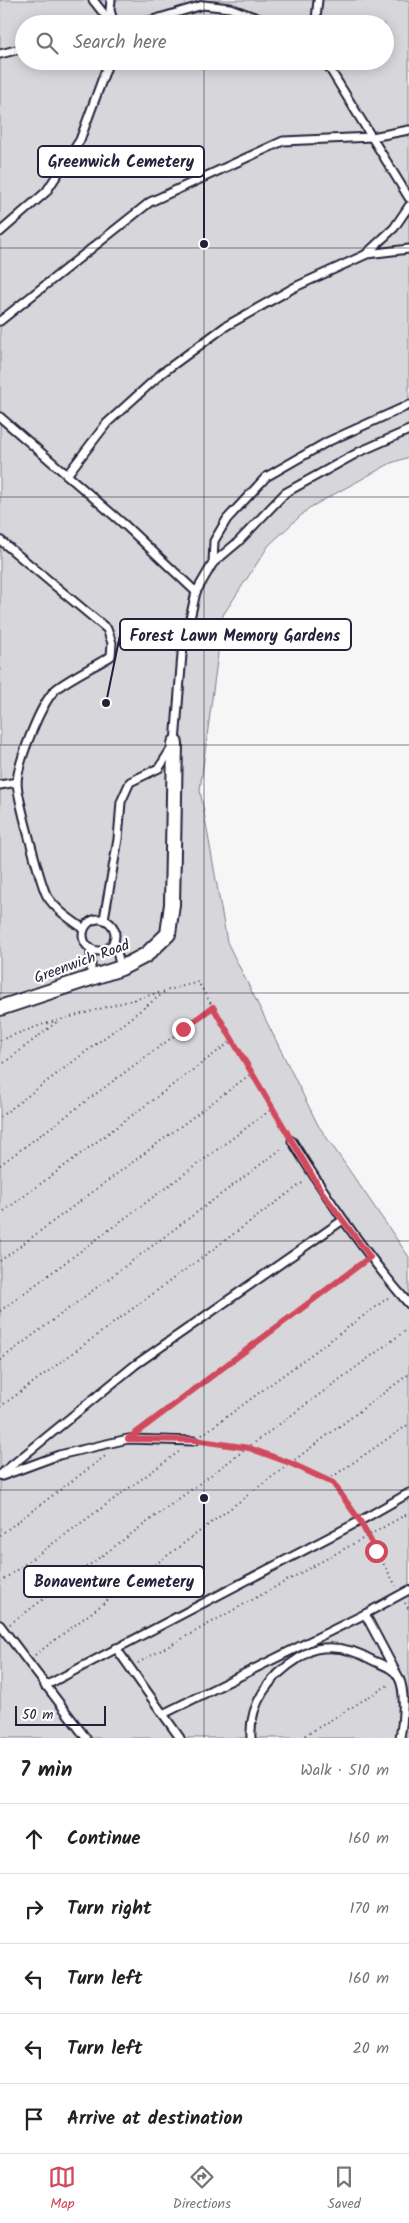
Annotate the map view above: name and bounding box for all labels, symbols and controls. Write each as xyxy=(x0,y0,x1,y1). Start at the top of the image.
search box xyxy=(15,15,394,70)
text: Search here xyxy=(73,28,167,58)
icon: search xyxy=(33,29,61,57)
callout: Greenwich Cemetery xyxy=(38,146,204,177)
text: Greenwich Cemetery xyxy=(48,150,195,175)
callout: Forest Lawn Memory Gardens xyxy=(120,619,351,650)
text: Forest Lawn Memory Gardens xyxy=(130,624,341,649)
street label: Greenwich Road xyxy=(31,933,134,990)
route end xyxy=(172,1018,195,1041)
route start xyxy=(365,1540,388,1563)
callout: Bonaventure Cemetery xyxy=(24,1566,204,1597)
text: Bonaventure Cemetery xyxy=(34,1570,195,1595)
scale bar xyxy=(15,1703,106,1726)
text: 50 m xyxy=(22,1704,53,1726)
text: 7 min xyxy=(20,1754,72,1787)
text: Walk · 510 m xyxy=(300,1758,389,1783)
text: Continue xyxy=(67,1824,140,1854)
icon: ahead xyxy=(20,1825,48,1853)
text: 160 m xyxy=(348,1826,389,1851)
text: Turn right xyxy=(67,1894,152,1924)
icon: right xyxy=(20,1895,48,1923)
text: 170 m xyxy=(349,1896,389,1921)
text: Turn left xyxy=(67,1964,142,1994)
icon: left xyxy=(20,1965,48,1993)
text: 160 m xyxy=(348,1966,389,1991)
text: Turn left xyxy=(67,2034,142,2064)
icon: left xyxy=(20,2035,48,2063)
text: 20 m xyxy=(353,2036,389,2061)
text: Arrive at destination xyxy=(67,2104,243,2134)
icon: arrive xyxy=(20,2105,48,2133)
tab: Map xyxy=(48,2163,76,2215)
tab: Directions xyxy=(173,2163,231,2215)
tab: Saved xyxy=(327,2163,361,2215)

